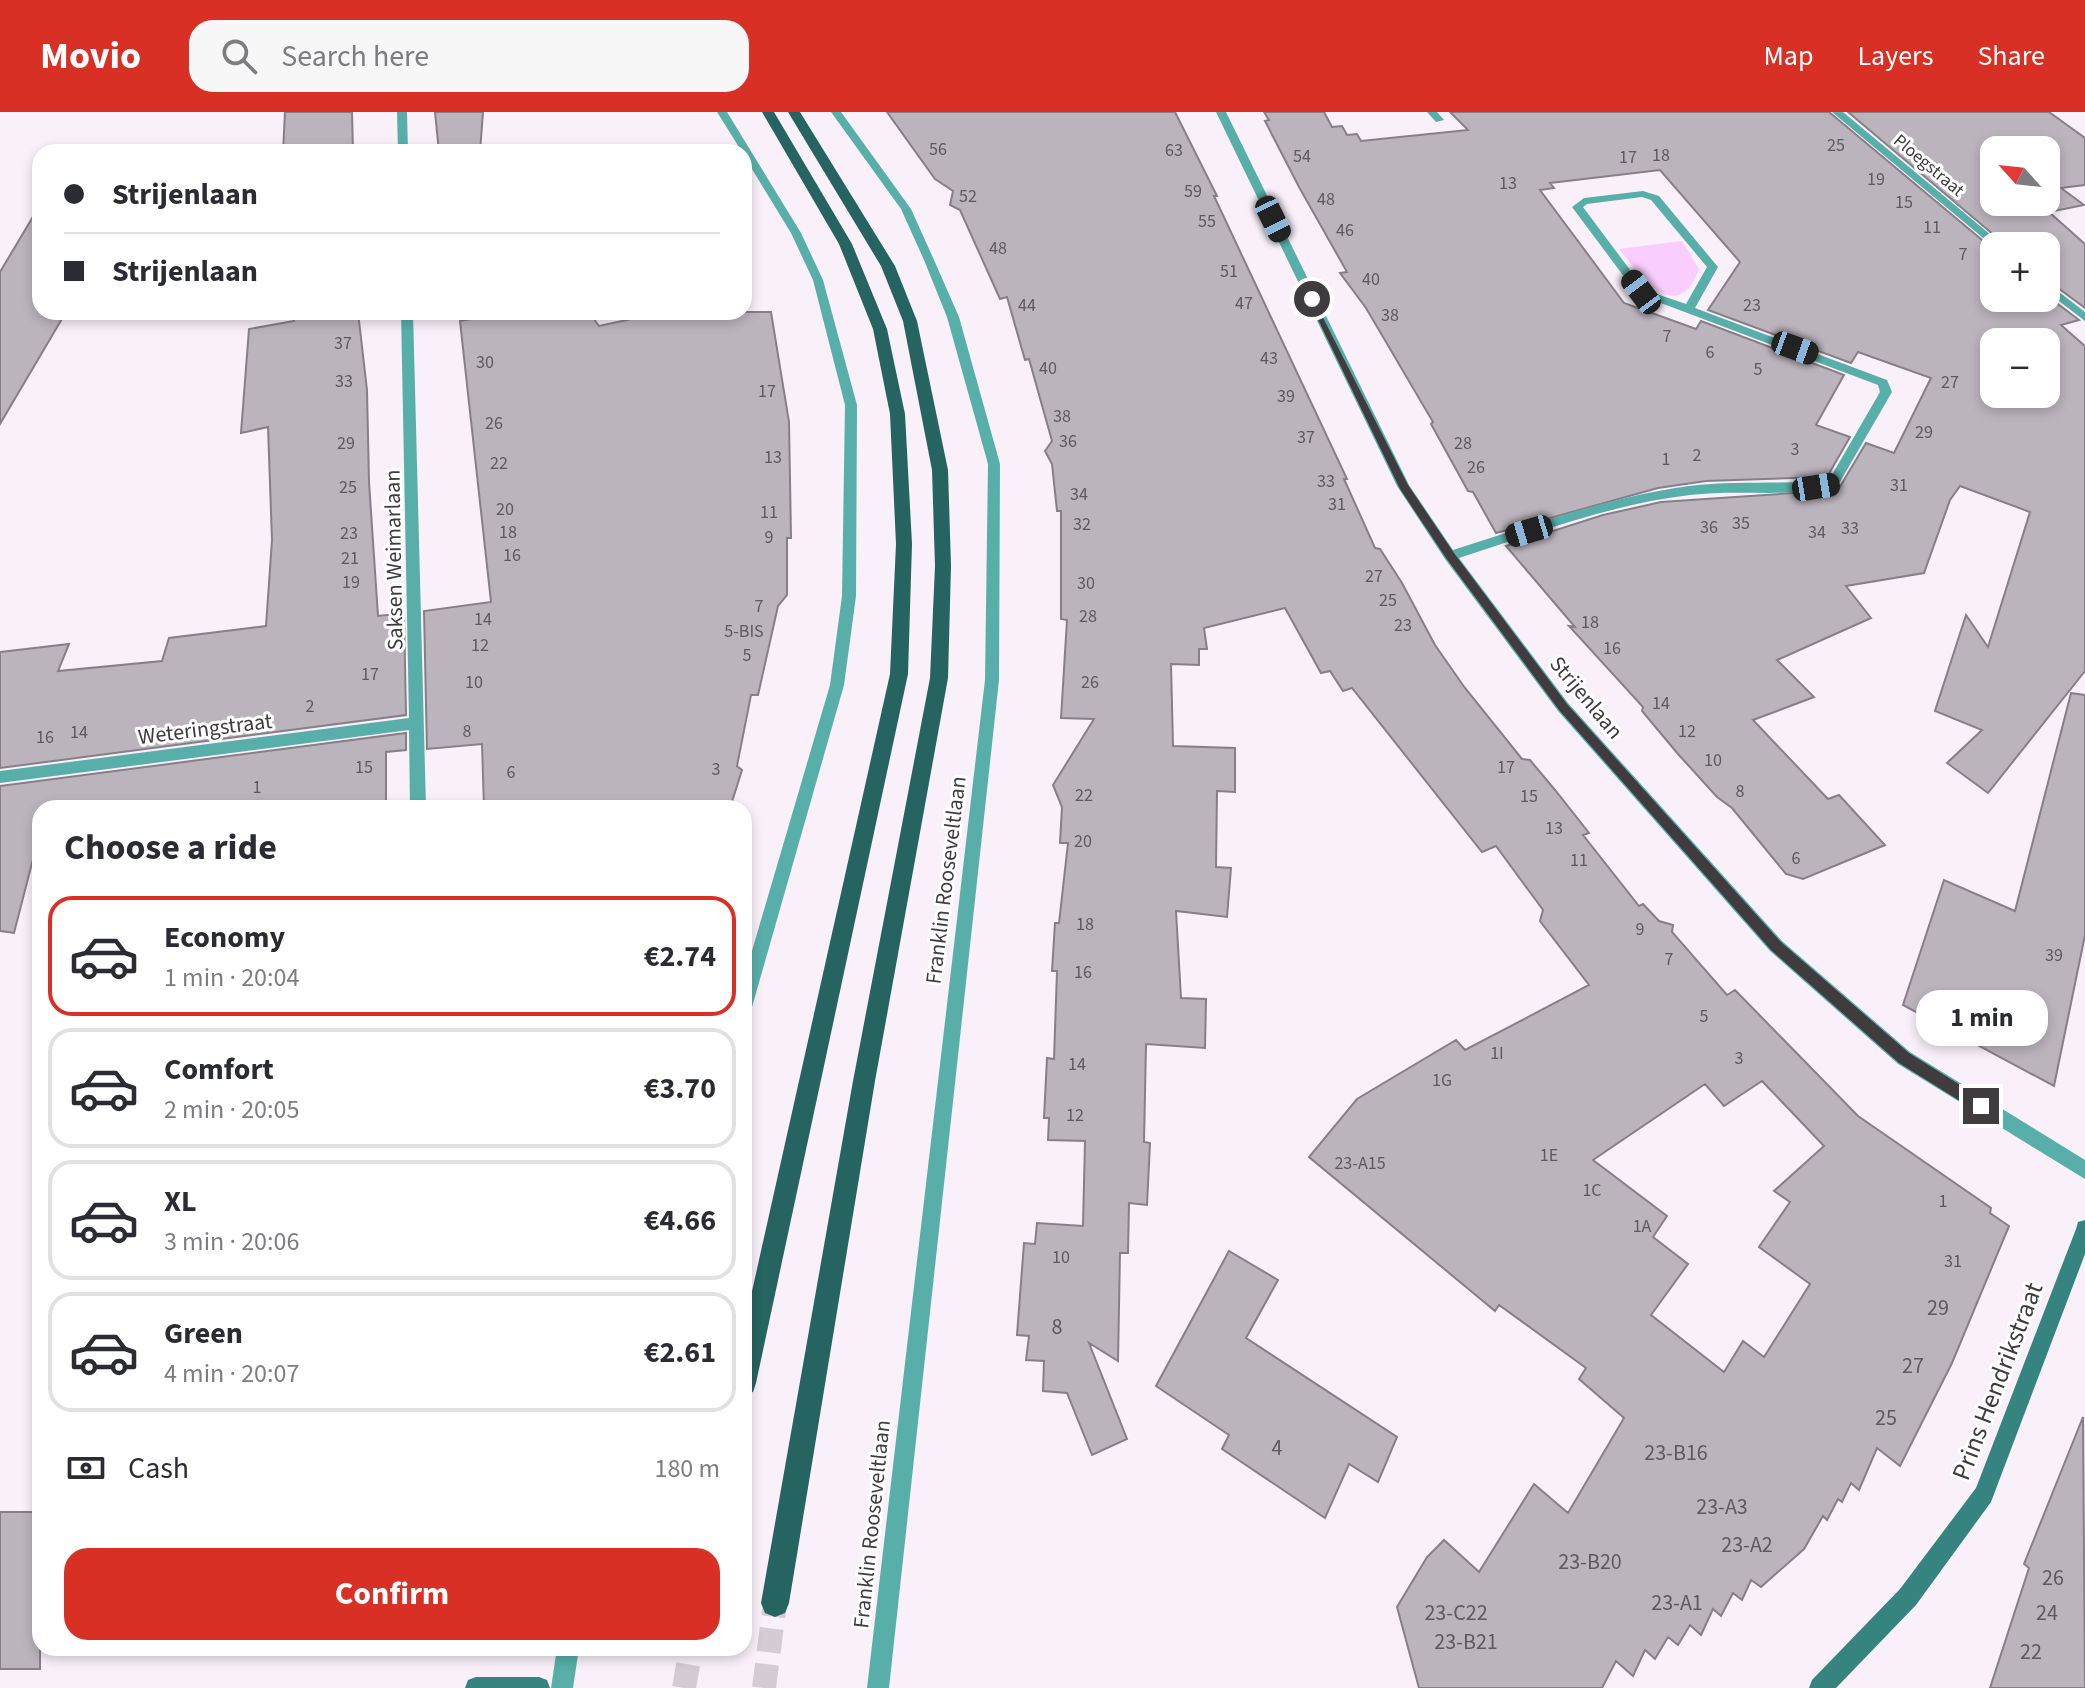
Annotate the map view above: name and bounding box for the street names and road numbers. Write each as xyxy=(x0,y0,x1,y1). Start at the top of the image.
street label: Ploegstraat xyxy=(1888,128,1969,202)
street label: Saksen Weimarlaan xyxy=(376,469,412,651)
street label: Strijenlaan xyxy=(1542,649,1631,746)
street label: Weteringstraat xyxy=(136,705,275,753)
street label: Franklin Rooseveltlaan xyxy=(917,774,975,986)
street label: Prins Hendrikstraat xyxy=(1943,1277,2052,1486)
street label: Franklin Rooseveltlaan xyxy=(845,1418,899,1630)

